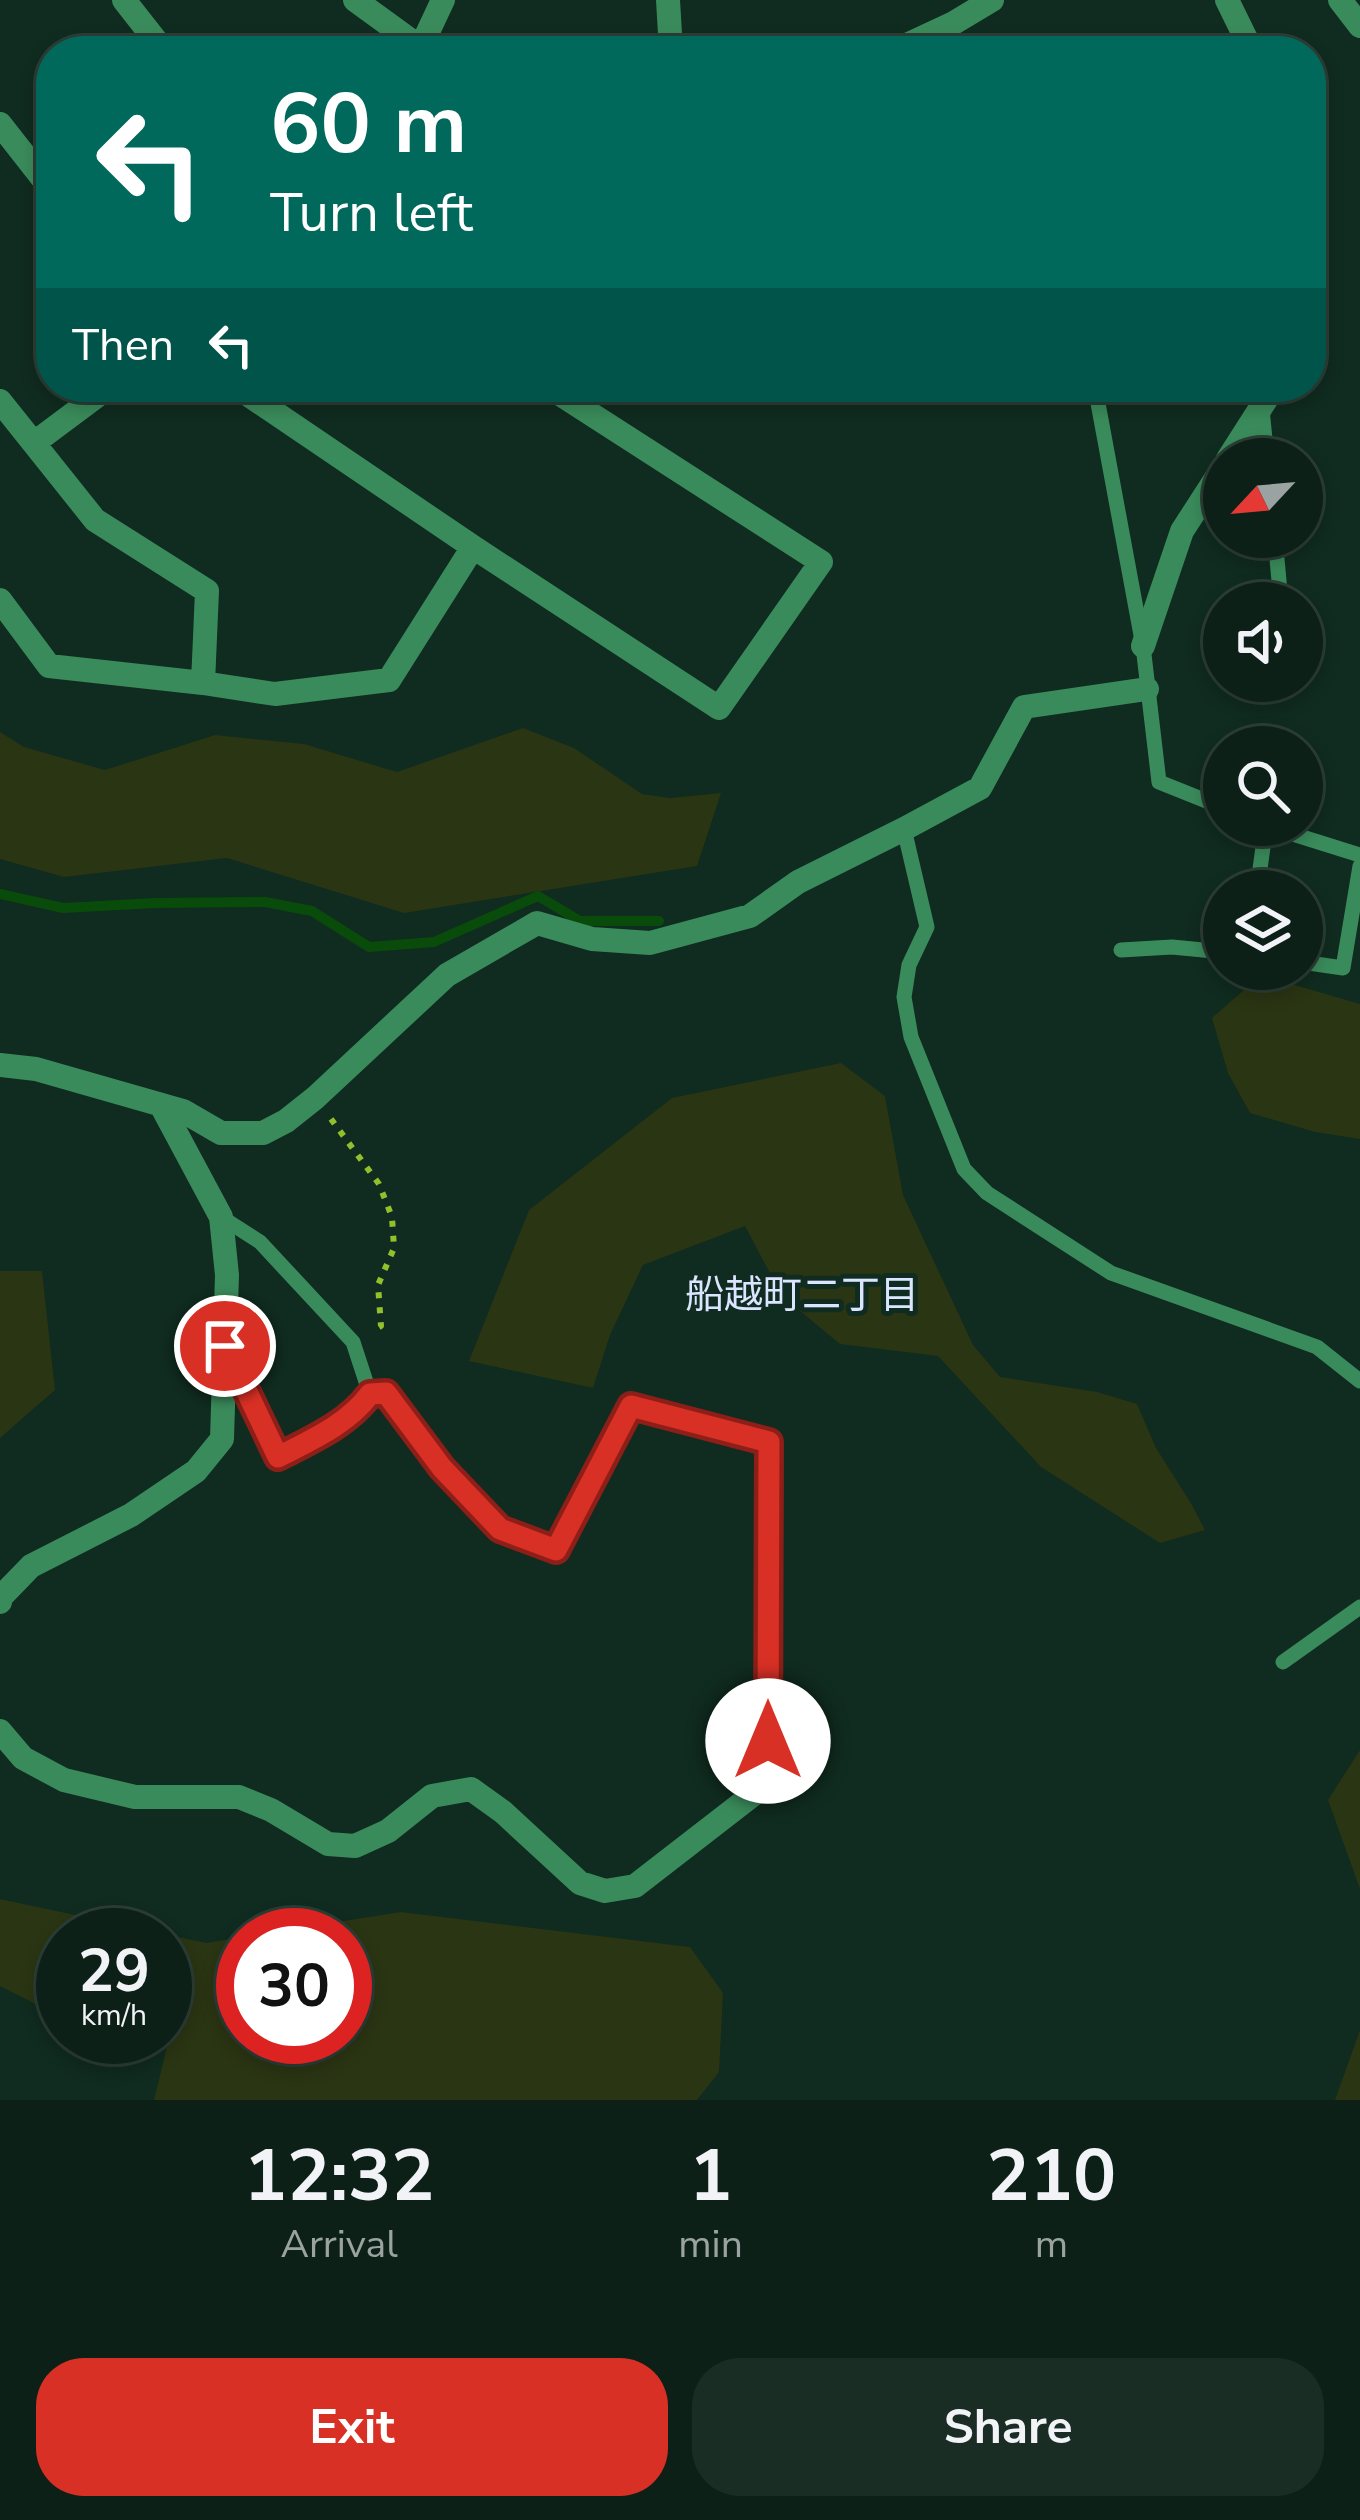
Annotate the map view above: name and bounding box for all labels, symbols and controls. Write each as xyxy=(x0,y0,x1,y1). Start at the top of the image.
text: 60 m xyxy=(270,67,467,182)
icon: left xyxy=(72,84,228,240)
text: Turn left xyxy=(270,176,473,250)
icon: left xyxy=(198,312,264,378)
text: Then xyxy=(72,315,174,376)
north arrow xyxy=(1203,438,1323,558)
map controls xyxy=(1203,438,1323,990)
button: sound xyxy=(1203,582,1323,702)
button: search xyxy=(1203,726,1323,846)
button: layers xyxy=(1203,870,1323,990)
district label: 船越町二丁目 xyxy=(685,1269,919,1322)
pin xyxy=(174,1295,276,1397)
icon: arrive xyxy=(192,1313,258,1379)
position arrow xyxy=(705,1678,831,1804)
speed limit sign: 30 xyxy=(216,1908,372,2064)
text: 29 xyxy=(78,1930,150,2012)
text: km/h xyxy=(81,1995,147,2036)
text: 12:32 xyxy=(244,2127,434,2225)
text: 1 xyxy=(689,2127,732,2225)
text: 210 xyxy=(987,2127,1116,2225)
text: Arrival xyxy=(280,2218,398,2271)
text: min xyxy=(678,2218,743,2271)
text: m xyxy=(1035,2218,1068,2271)
button: Exit xyxy=(36,2358,668,2496)
button: Share xyxy=(692,2358,1324,2496)

